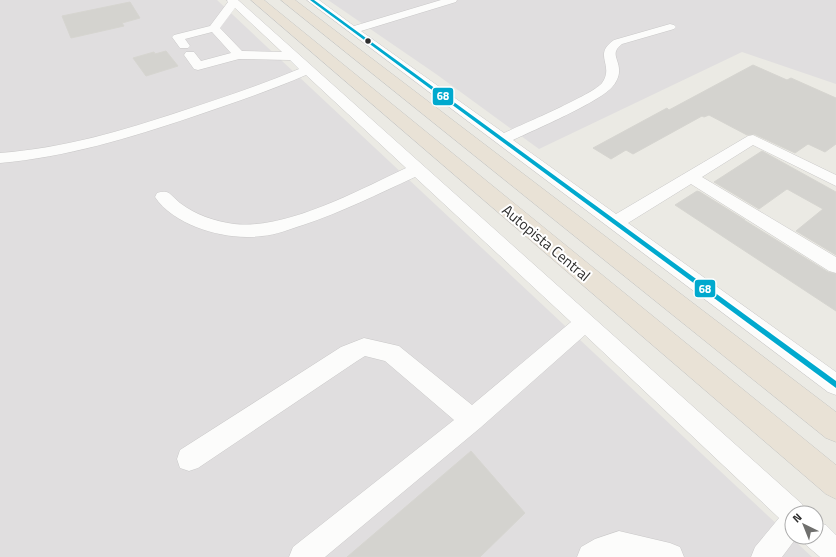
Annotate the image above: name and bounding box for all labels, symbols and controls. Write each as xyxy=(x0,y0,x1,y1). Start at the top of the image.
unlabelled marker xyxy=(363,36,373,46)
line badge: 68 xyxy=(432,87,454,106)
text: 68 xyxy=(437,88,449,104)
street label: Autopista Central xyxy=(497,199,596,287)
line badge: 68 xyxy=(694,279,716,298)
text: 68 xyxy=(699,281,711,297)
north arrow xyxy=(784,505,824,545)
text: N xyxy=(789,509,805,526)

